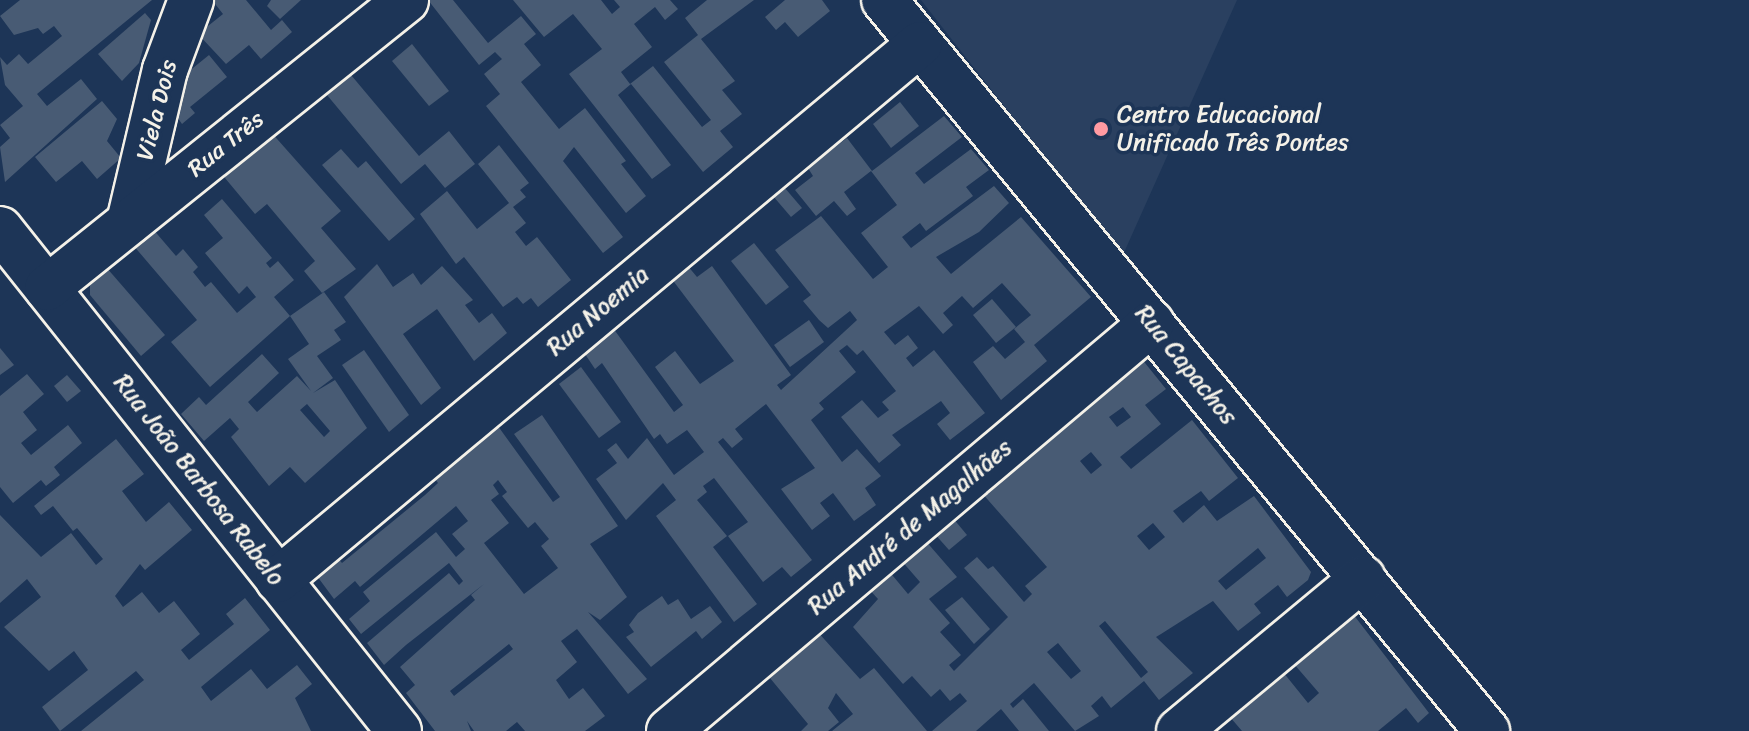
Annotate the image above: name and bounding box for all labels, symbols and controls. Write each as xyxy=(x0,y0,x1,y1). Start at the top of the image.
street label: Viela Dois xyxy=(131,57,183,163)
place label: Centro Educacional Unificado Três Pontes xyxy=(1117,101,1348,157)
street label: Rua Três xyxy=(182,104,270,184)
marker: Centro Educacional Unificado Três Pontes xyxy=(1092,120,1110,138)
street label: Rua Noemia xyxy=(541,260,655,362)
street label: Rua Capachos xyxy=(1129,300,1243,430)
street label: Rua João Barbosa Rabelo xyxy=(107,368,291,592)
street label: Rua André de Magalhães xyxy=(802,434,1018,620)

